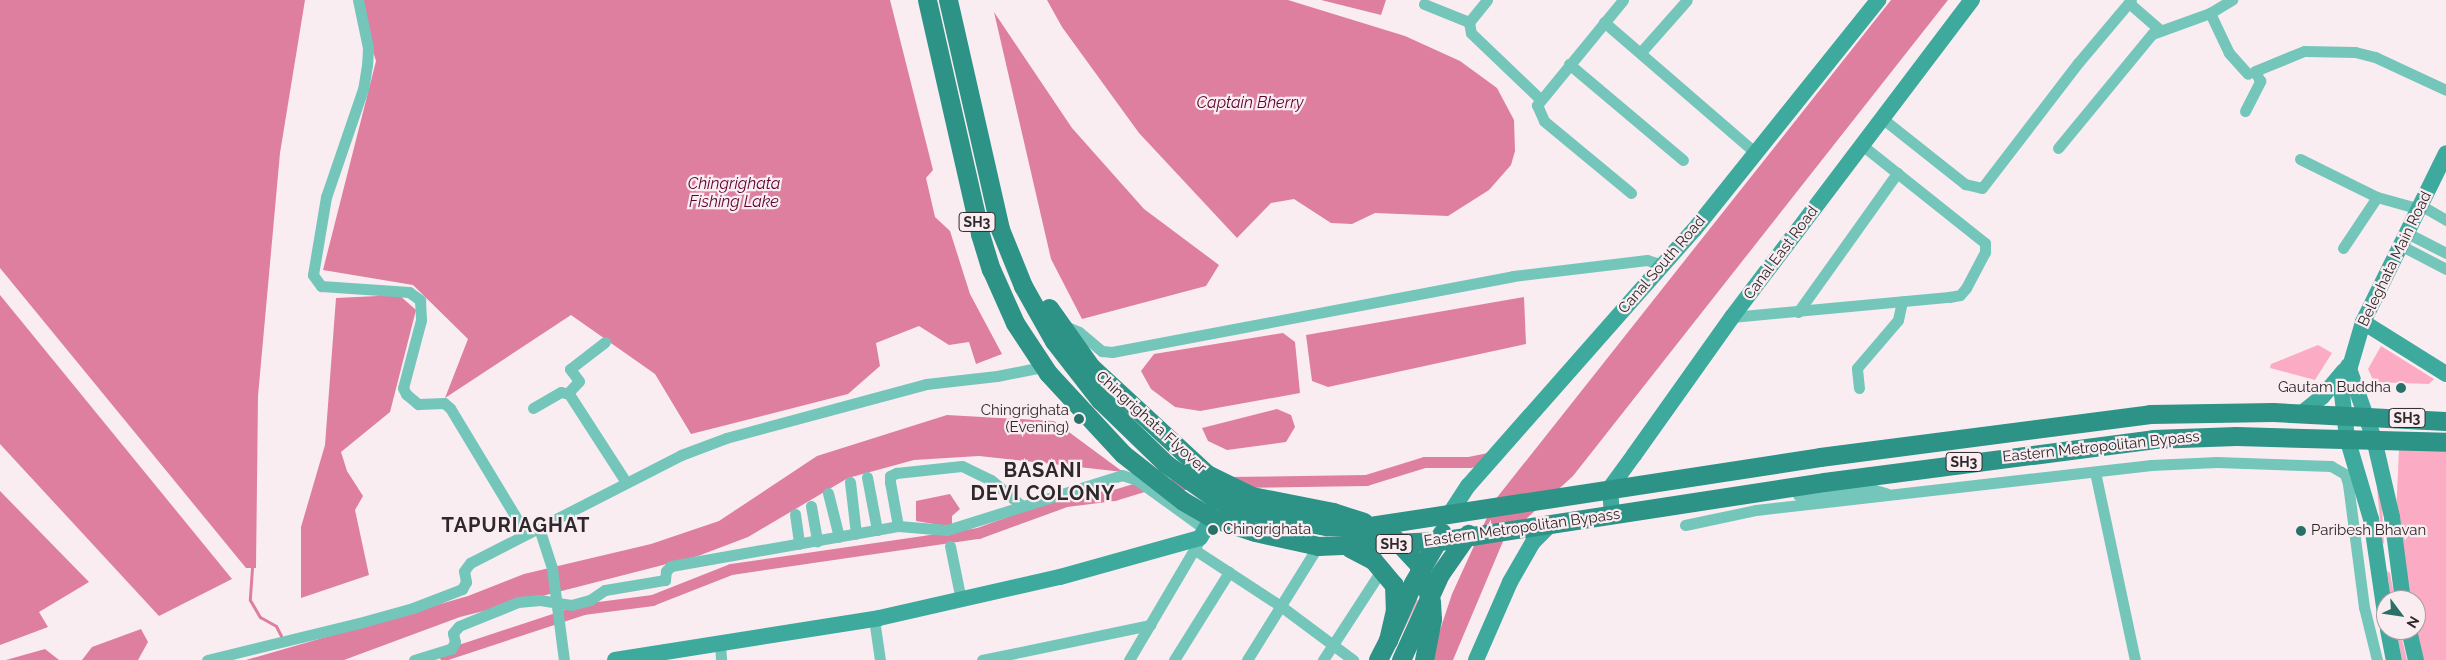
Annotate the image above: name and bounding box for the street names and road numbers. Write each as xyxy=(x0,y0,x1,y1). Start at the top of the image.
street label: Beleghata Main Road xyxy=(2354,189,2436,329)
street label: Canal East Road xyxy=(1740,203,1822,303)
road number: SH3 xyxy=(958,210,996,233)
street label: Canal South Road xyxy=(1615,212,1709,318)
street label: Chingrighata Flyover xyxy=(1092,367,1210,477)
road number: SH3 xyxy=(2388,406,2426,429)
street label: Eastern Metropolitan Bypass xyxy=(2002,428,2200,466)
road number: SH3 xyxy=(1945,451,1983,474)
street label: Eastern Metropolitan Bypass xyxy=(1423,505,1621,551)
road number: SH3 xyxy=(1375,532,1413,556)

